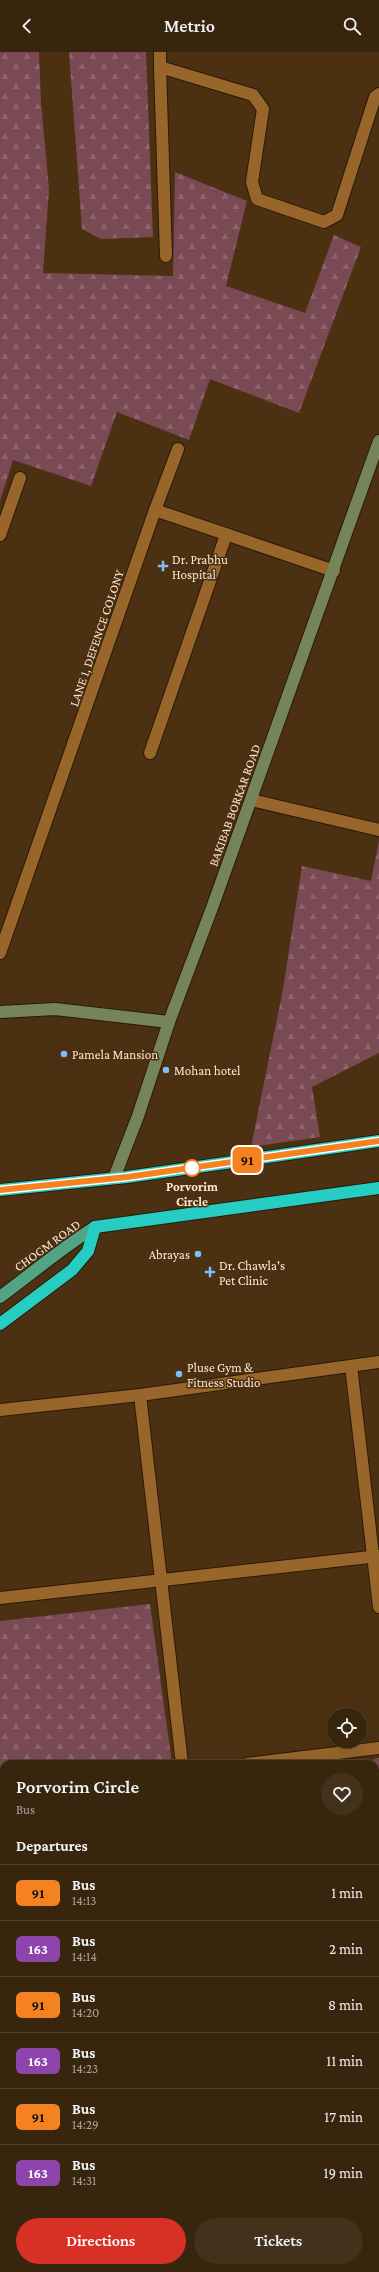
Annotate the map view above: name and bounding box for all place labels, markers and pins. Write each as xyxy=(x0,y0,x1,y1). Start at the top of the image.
place label: Dr. Prabhu Hospital xyxy=(172,552,228,582)
marker: Dr. Prabhu Hospital xyxy=(157,560,169,572)
place label: Pamela Mansion xyxy=(72,1047,158,1062)
marker: Pamela Mansion xyxy=(59,1049,69,1059)
place label: Mohan hotel xyxy=(174,1063,241,1078)
marker: Mohan hotel xyxy=(161,1065,171,1075)
marker: Porvorim Circle xyxy=(183,1159,201,1177)
place label: Porvorim Circle xyxy=(166,1179,218,1209)
place label: Abrayas xyxy=(149,1247,190,1262)
marker: Abrayas xyxy=(193,1249,203,1259)
place label: Dr. Chawla's Pet Clinic xyxy=(219,1258,285,1288)
marker: Dr. Chawla's Pet Clinic xyxy=(204,1266,216,1278)
place label: Pluse Gym & Fitness Studio xyxy=(187,1360,260,1390)
marker: Pluse Gym & Fitness Studio xyxy=(174,1369,184,1379)

